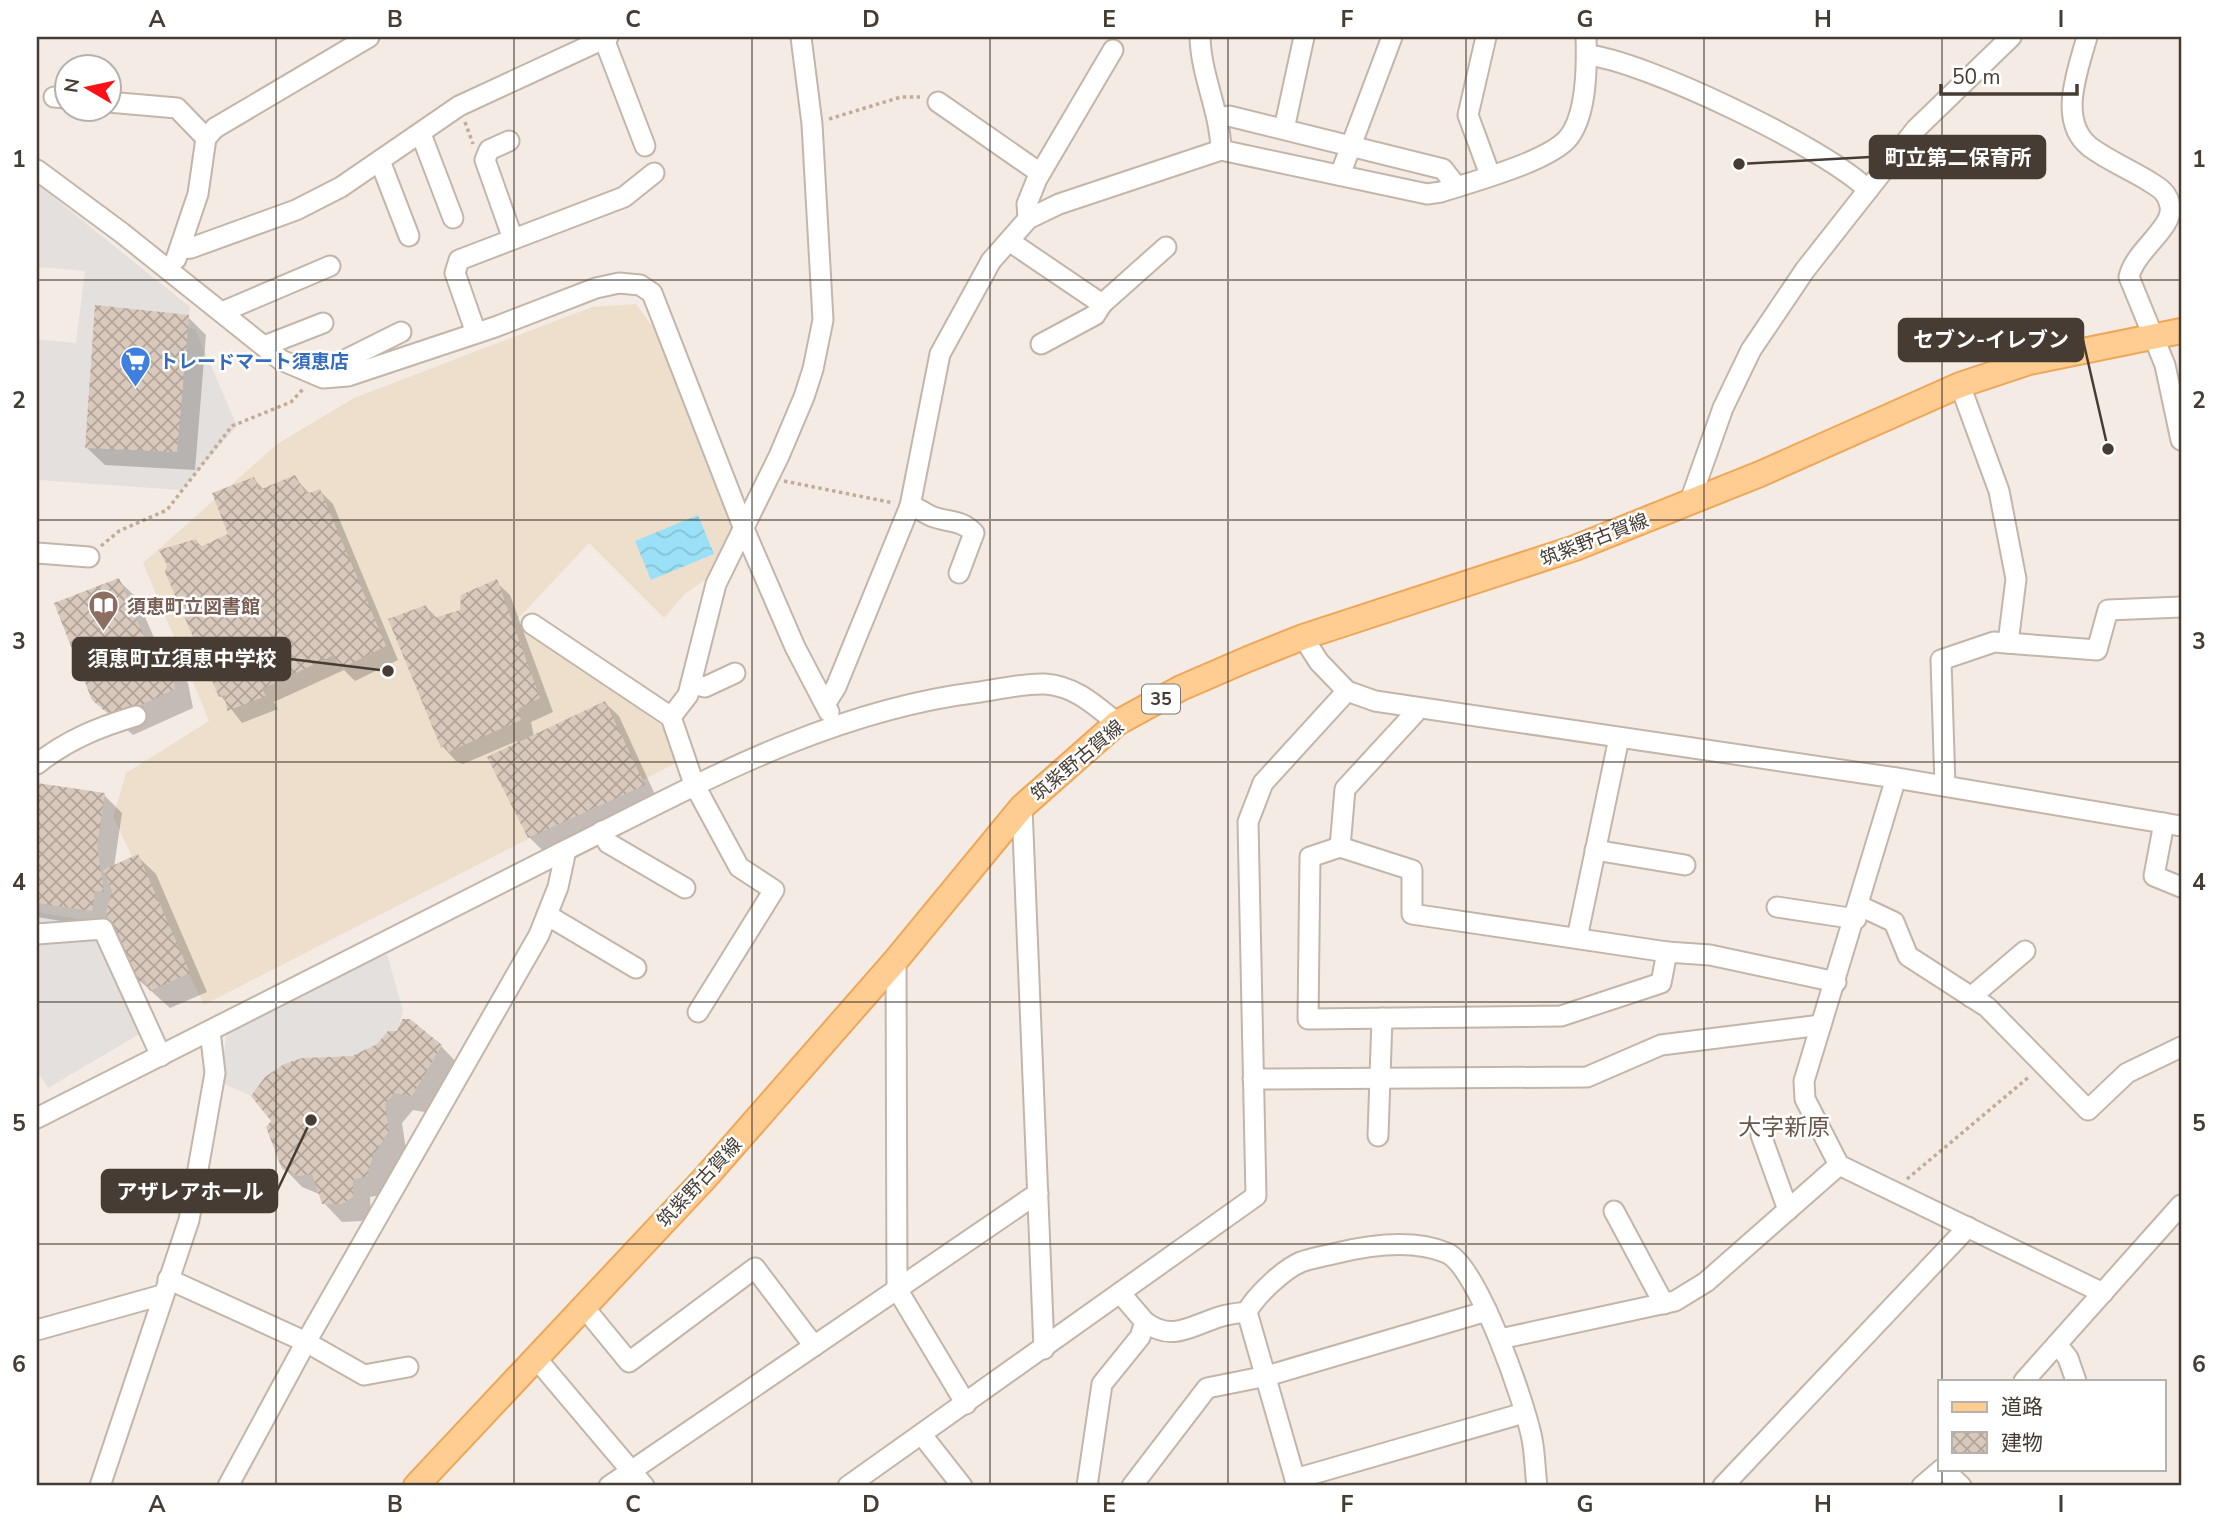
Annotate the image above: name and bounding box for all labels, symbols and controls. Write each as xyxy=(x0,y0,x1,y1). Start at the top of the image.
text: A xyxy=(148,4,166,35)
text: B xyxy=(387,4,403,35)
text: C xyxy=(625,4,641,35)
text: D xyxy=(862,4,880,35)
text: E xyxy=(1102,4,1116,35)
text: F xyxy=(1341,4,1354,35)
text: G xyxy=(1577,4,1593,35)
text: H xyxy=(1814,4,1832,35)
text: I xyxy=(2058,4,2064,35)
north arrow xyxy=(52,52,122,122)
scale bar xyxy=(1941,52,2078,96)
text: 50 m xyxy=(1952,63,2001,91)
text: N xyxy=(58,76,86,95)
callout: 町立第二保育所 xyxy=(1870,136,2045,178)
text: 1 xyxy=(12,144,26,175)
text: 町立第二保育所 xyxy=(1885,144,2032,172)
text: 1 xyxy=(2192,144,2206,175)
callout: セブン-イレブン xyxy=(1899,319,2083,361)
text: セブン-イレブン xyxy=(1913,326,2069,354)
supermarket icon: トレードマート須恵店 xyxy=(119,344,153,388)
place label: トレードマート須恵店 xyxy=(159,349,349,375)
text: 2 xyxy=(12,385,26,416)
text: 2 xyxy=(2192,385,2206,416)
street label: 筑紫野古賀線 xyxy=(1536,507,1652,572)
library icon: 須恵町立図書館 xyxy=(87,589,121,633)
place label: 須恵町立図書館 xyxy=(127,594,260,620)
text: 3 xyxy=(12,626,26,657)
text: 3 xyxy=(2192,626,2206,657)
callout: 須恵町立須恵中学校 xyxy=(73,638,290,680)
text: 須恵町立須恵中学校 xyxy=(88,645,277,673)
road number: 35 xyxy=(1142,684,1180,714)
street label: 筑紫野古賀線 xyxy=(1026,714,1130,807)
text: 4 xyxy=(12,867,26,898)
text: 4 xyxy=(2192,867,2206,898)
text: 5 xyxy=(12,1108,26,1139)
text: 5 xyxy=(2192,1108,2206,1139)
district label: 大字新原 xyxy=(1738,1112,1830,1143)
street label: 筑紫野古賀線 xyxy=(651,1132,748,1233)
callout: アザレアホール xyxy=(102,1170,277,1212)
text: アザレアホール xyxy=(117,1178,264,1206)
text: 6 xyxy=(12,1349,26,1380)
text: 6 xyxy=(2192,1349,2206,1380)
legend xyxy=(1938,1380,2166,1470)
text: 道路 xyxy=(2001,1393,2043,1421)
text: 建物 xyxy=(2001,1429,2043,1457)
text: A xyxy=(148,1489,166,1520)
text: B xyxy=(387,1489,403,1520)
text: C xyxy=(625,1489,641,1520)
text: D xyxy=(862,1489,880,1520)
text: E xyxy=(1102,1489,1116,1520)
text: F xyxy=(1341,1489,1354,1520)
text: G xyxy=(1577,1489,1593,1520)
text: H xyxy=(1814,1489,1832,1520)
text: I xyxy=(2058,1489,2064,1520)

